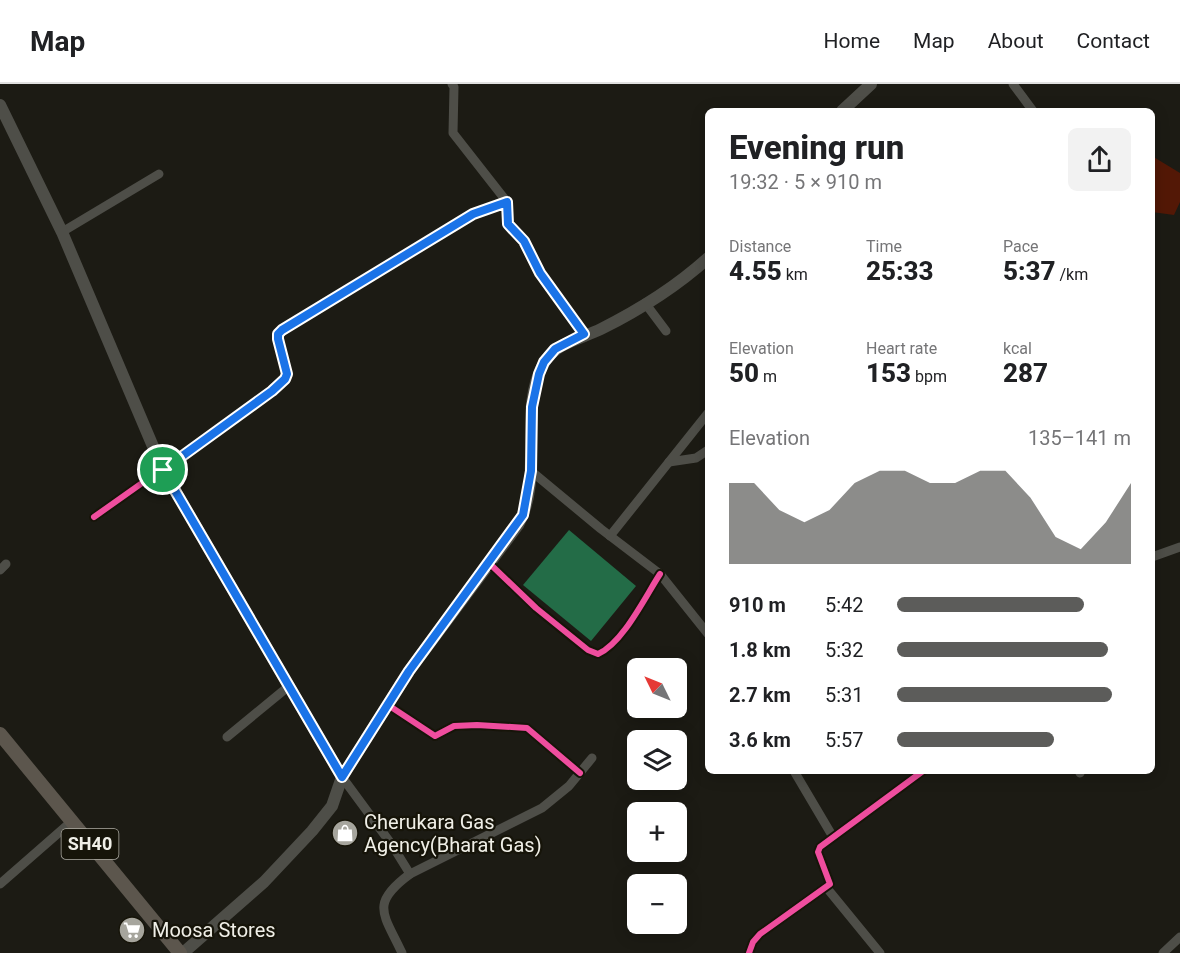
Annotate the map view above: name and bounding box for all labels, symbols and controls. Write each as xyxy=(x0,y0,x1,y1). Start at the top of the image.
text: Map xyxy=(30,25,85,58)
text: Home xyxy=(824,29,880,53)
text: Map xyxy=(913,29,955,53)
text: About xyxy=(988,29,1044,53)
text: Contact xyxy=(1077,29,1150,53)
text: Evening run xyxy=(729,128,904,167)
button: share xyxy=(1068,128,1131,191)
text: 19:32 · 5 × 910 m xyxy=(729,170,882,194)
text: Distance xyxy=(729,237,791,256)
text: Time xyxy=(866,237,902,256)
text: Pace xyxy=(1003,237,1039,256)
text: 4.55 xyxy=(729,256,782,286)
text: 25:33 xyxy=(866,256,934,286)
text: 5:37 xyxy=(1003,256,1056,286)
text: km xyxy=(782,265,808,284)
text: /km xyxy=(1056,265,1088,284)
text: Elevation xyxy=(729,339,794,358)
text: Heart rate xyxy=(866,339,937,358)
text: kcal xyxy=(1003,339,1032,358)
text: 50 xyxy=(729,358,759,388)
text: 153 xyxy=(866,358,911,388)
text: 287 xyxy=(1003,358,1048,388)
text: m xyxy=(759,367,777,386)
text: bpm xyxy=(911,367,947,386)
text: Elevation xyxy=(729,426,810,450)
text: 135–141 m xyxy=(1028,426,1131,450)
pin xyxy=(137,444,188,495)
icon: arrive xyxy=(146,453,179,486)
text: 910 m xyxy=(729,593,786,617)
text: 5:42 xyxy=(825,593,864,617)
text: 1.8 km xyxy=(729,638,791,662)
text: 5:32 xyxy=(825,638,864,662)
north arrow xyxy=(627,658,687,718)
map controls xyxy=(627,658,687,934)
text: 2.7 km xyxy=(729,683,791,707)
text: 5:31 xyxy=(825,683,864,707)
text: 3.6 km xyxy=(729,728,791,752)
text: 5:57 xyxy=(825,728,864,752)
button: layers xyxy=(627,730,687,790)
button: + xyxy=(627,802,687,862)
place label: Cherukara Gas Agency(Bharat Gas) xyxy=(364,810,542,857)
shop icon: Cherukara Gas Agency(Bharat Gas) xyxy=(330,818,360,848)
road number: SH40 xyxy=(62,829,118,859)
button: − xyxy=(627,874,687,934)
supermarket icon: Moosa Stores xyxy=(117,915,147,945)
place label: Moosa Stores xyxy=(152,918,276,942)

